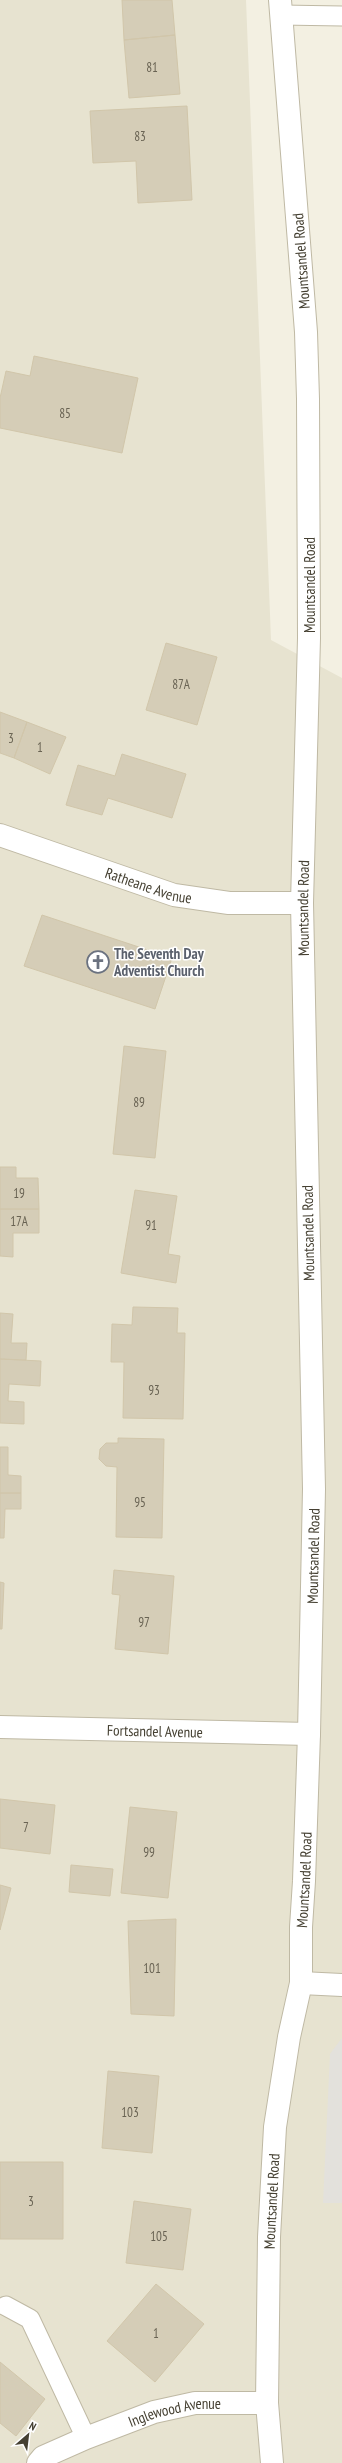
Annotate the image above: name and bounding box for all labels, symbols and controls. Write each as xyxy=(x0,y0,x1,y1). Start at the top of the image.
house number: 81 xyxy=(146,59,158,76)
house number: 83 xyxy=(134,128,146,145)
street label: Mountsandel Road xyxy=(288,213,314,309)
house number: 85 xyxy=(59,405,71,422)
street label: Mountsandel Road xyxy=(300,537,319,633)
house number: 87A xyxy=(172,676,191,693)
house number: 3 xyxy=(8,730,14,747)
house number: 1 xyxy=(37,739,43,756)
street label: Mountsandel Road xyxy=(292,860,313,956)
street label: Ratheane Avenue xyxy=(103,863,193,907)
place label: The Seventh Day Adventist Church xyxy=(113,944,205,980)
church icon: The Seventh Day Adventist Church xyxy=(85,949,111,975)
house number: 89 xyxy=(133,1094,145,1111)
house number: 19 xyxy=(13,1185,25,1202)
street label: Mountsandel Road xyxy=(298,1185,318,1281)
house number: 17A xyxy=(10,1213,29,1230)
house number: 91 xyxy=(145,1217,157,1234)
house number: 93 xyxy=(148,1382,160,1399)
house number: 95 xyxy=(134,1494,146,1511)
street label: Mountsandel Road xyxy=(302,1508,323,1604)
house number: 97 xyxy=(138,1614,150,1631)
street label: Fortsandel Avenue xyxy=(107,1720,203,1741)
house number: 7 xyxy=(23,1819,29,1836)
street label: Mountsandel Road xyxy=(291,1832,315,1928)
house number: 99 xyxy=(143,1844,155,1861)
house number: 101 xyxy=(143,1960,161,1977)
house number: 103 xyxy=(121,2104,139,2121)
street label: Mountsandel Road xyxy=(259,2153,283,2249)
house number: 3 xyxy=(28,2193,34,2210)
house number: 105 xyxy=(150,2228,168,2245)
house number: 1 xyxy=(153,2325,159,2342)
street label: Inglewood Avenue xyxy=(125,2394,221,2431)
north arrow xyxy=(8,2415,48,2455)
text: N xyxy=(27,2419,39,2434)

